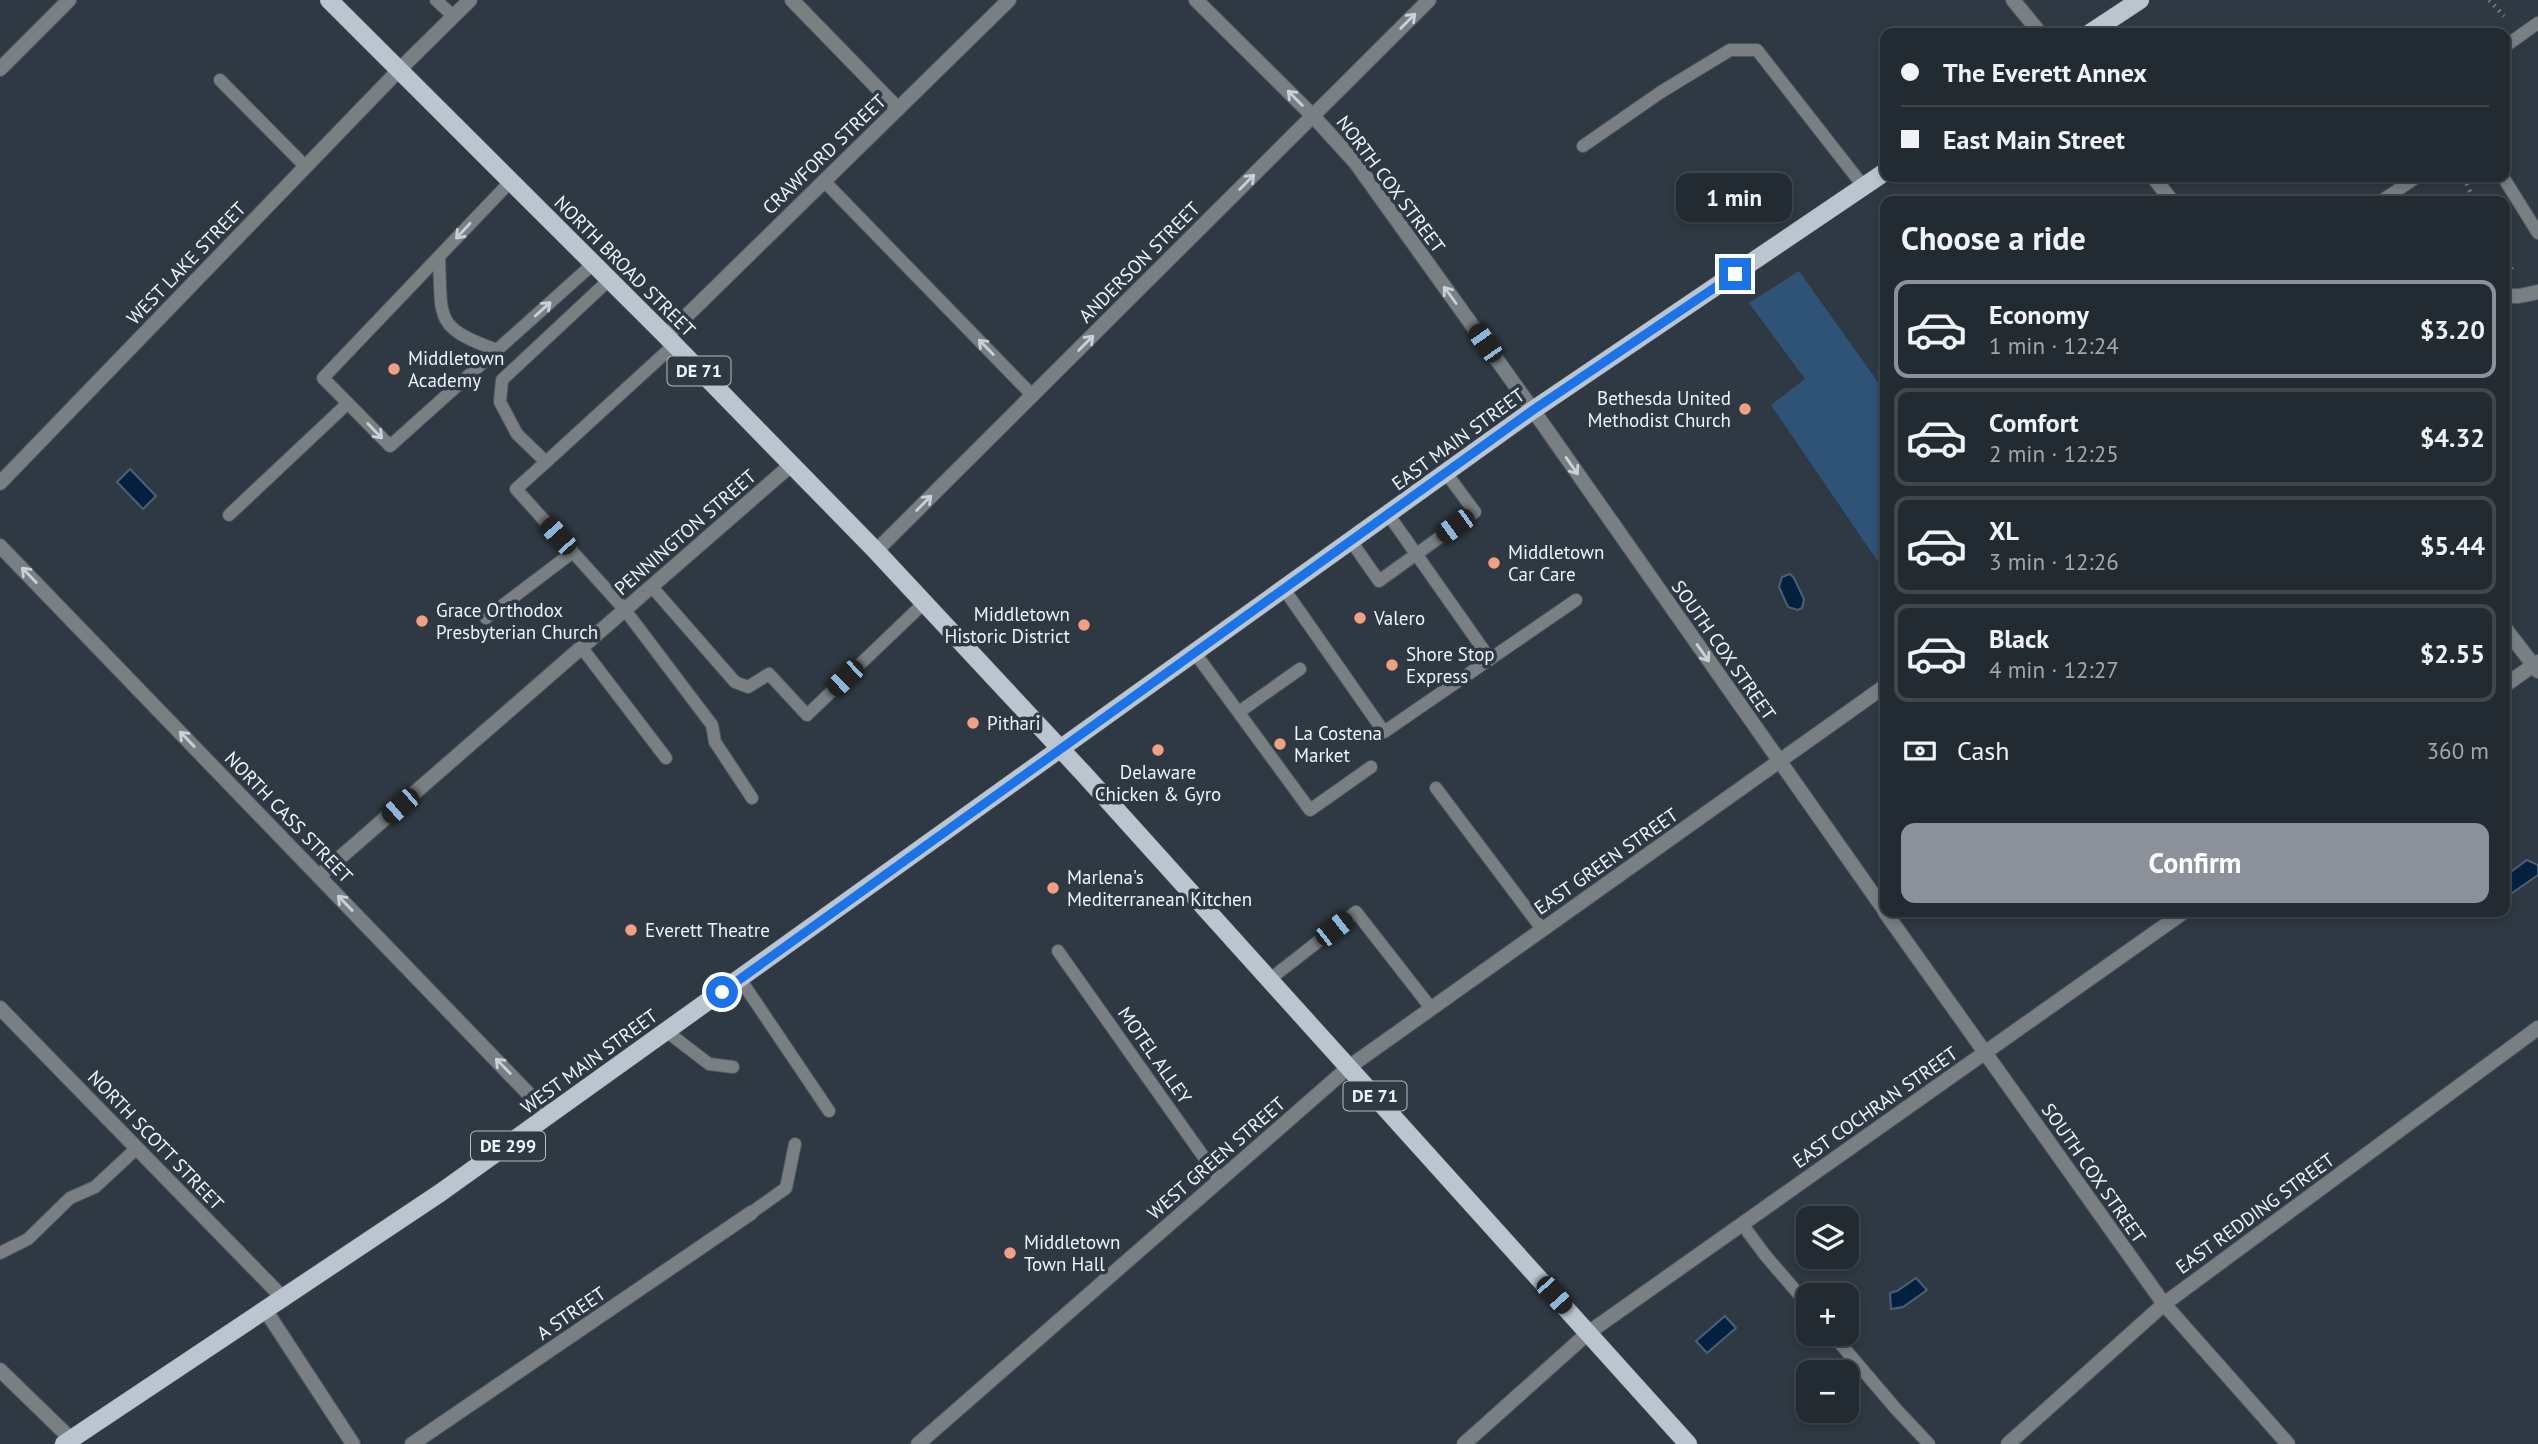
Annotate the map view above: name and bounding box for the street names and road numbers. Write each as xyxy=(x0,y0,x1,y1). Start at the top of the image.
street label: CRAWFORD STREET xyxy=(757,89,891,219)
street label: NORTH COX STREET xyxy=(1332,111,1451,258)
street label: NORTH BROAD STREET xyxy=(549,190,701,342)
street label: WEST LAKE STREET xyxy=(121,196,251,329)
street label: ANDERSON STREET xyxy=(1073,196,1205,328)
road number: DE 71 xyxy=(668,356,730,386)
street label: EAST MAIN STREET xyxy=(1387,382,1530,495)
street label: PENNINGTON STREET xyxy=(609,464,761,600)
street label: SOUTH COX STREET xyxy=(1667,575,1782,725)
street label: NORTH CASS STREET xyxy=(220,746,358,888)
street label: EAST GREEN STREET xyxy=(1529,802,1683,920)
street label: MOTEL ALLEY xyxy=(1113,1002,1197,1108)
street label: WEST MAIN STREET xyxy=(516,1003,662,1119)
street label: EAST COCHRAN STREET xyxy=(1788,1041,1962,1173)
street label: NORTH SCOTT STREET xyxy=(83,1065,229,1215)
road number: DE 71 xyxy=(1344,1082,1406,1111)
street label: WEST GREEN STREET xyxy=(1142,1091,1290,1224)
street label: SOUTH COX STREET xyxy=(2037,1098,2152,1248)
road number: DE 299 xyxy=(471,1132,545,1161)
street label: EAST REDDING STREET xyxy=(2171,1147,2339,1279)
street label: A STREET xyxy=(532,1281,611,1345)

